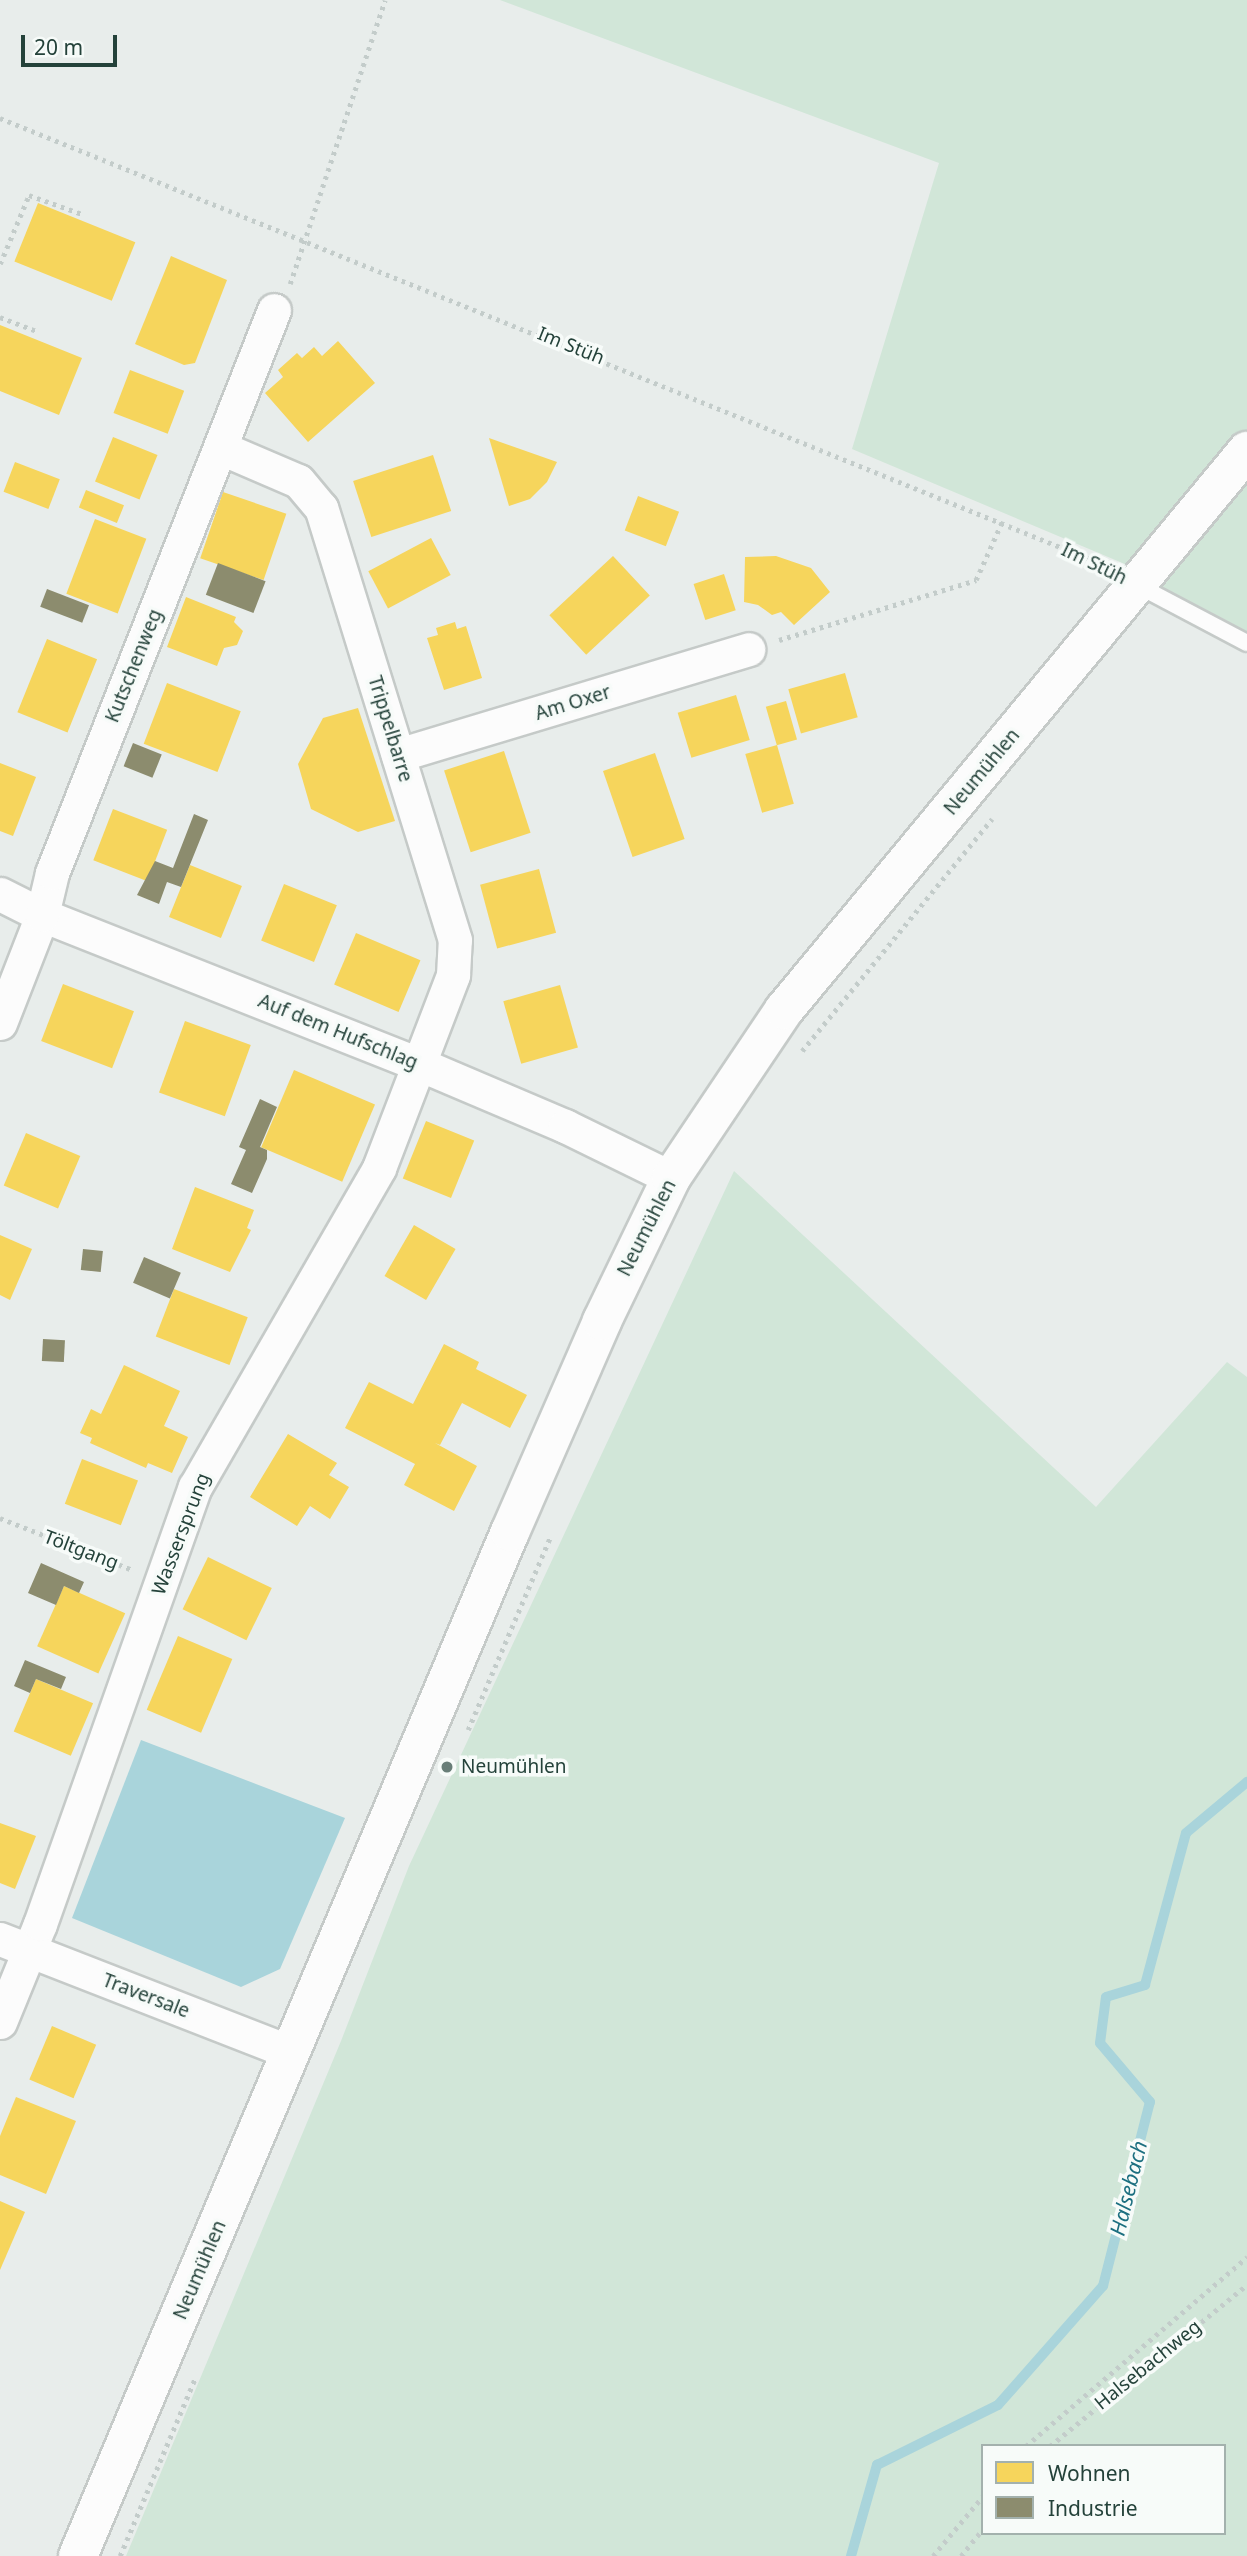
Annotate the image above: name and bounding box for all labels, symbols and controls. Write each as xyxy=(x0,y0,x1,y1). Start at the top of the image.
scale bar xyxy=(24,21,121,65)
text: 20 m xyxy=(34,33,83,61)
street label: Im Stüh xyxy=(534,322,608,370)
street label: Im Stüh xyxy=(1058,538,1130,590)
street label: Kutschenweg xyxy=(101,606,167,726)
street label: Trippelbarre xyxy=(363,673,417,785)
street label: Am Oxer xyxy=(532,681,614,725)
street label: Neumühlen xyxy=(939,724,1025,820)
street label: Auf dem Hufschlag xyxy=(255,990,421,1074)
street label: Neumühlen xyxy=(613,1176,681,1280)
street label: Wassersprung xyxy=(147,1470,215,1598)
street label: Töltgang xyxy=(40,1525,122,1575)
place label: Neumühlen xyxy=(461,1756,567,1778)
marker: Neumühlen xyxy=(439,1759,455,1775)
street label: Traversale xyxy=(99,1969,193,2023)
water label: Halsebach xyxy=(1104,2138,1152,2238)
street label: Neumühlen xyxy=(169,2217,231,2323)
street label: Halsebachweg xyxy=(1090,2315,1206,2415)
legend xyxy=(981,2444,1226,2535)
text: Wohnen xyxy=(1048,2459,1131,2487)
text: Industrie xyxy=(1048,2494,1138,2522)

